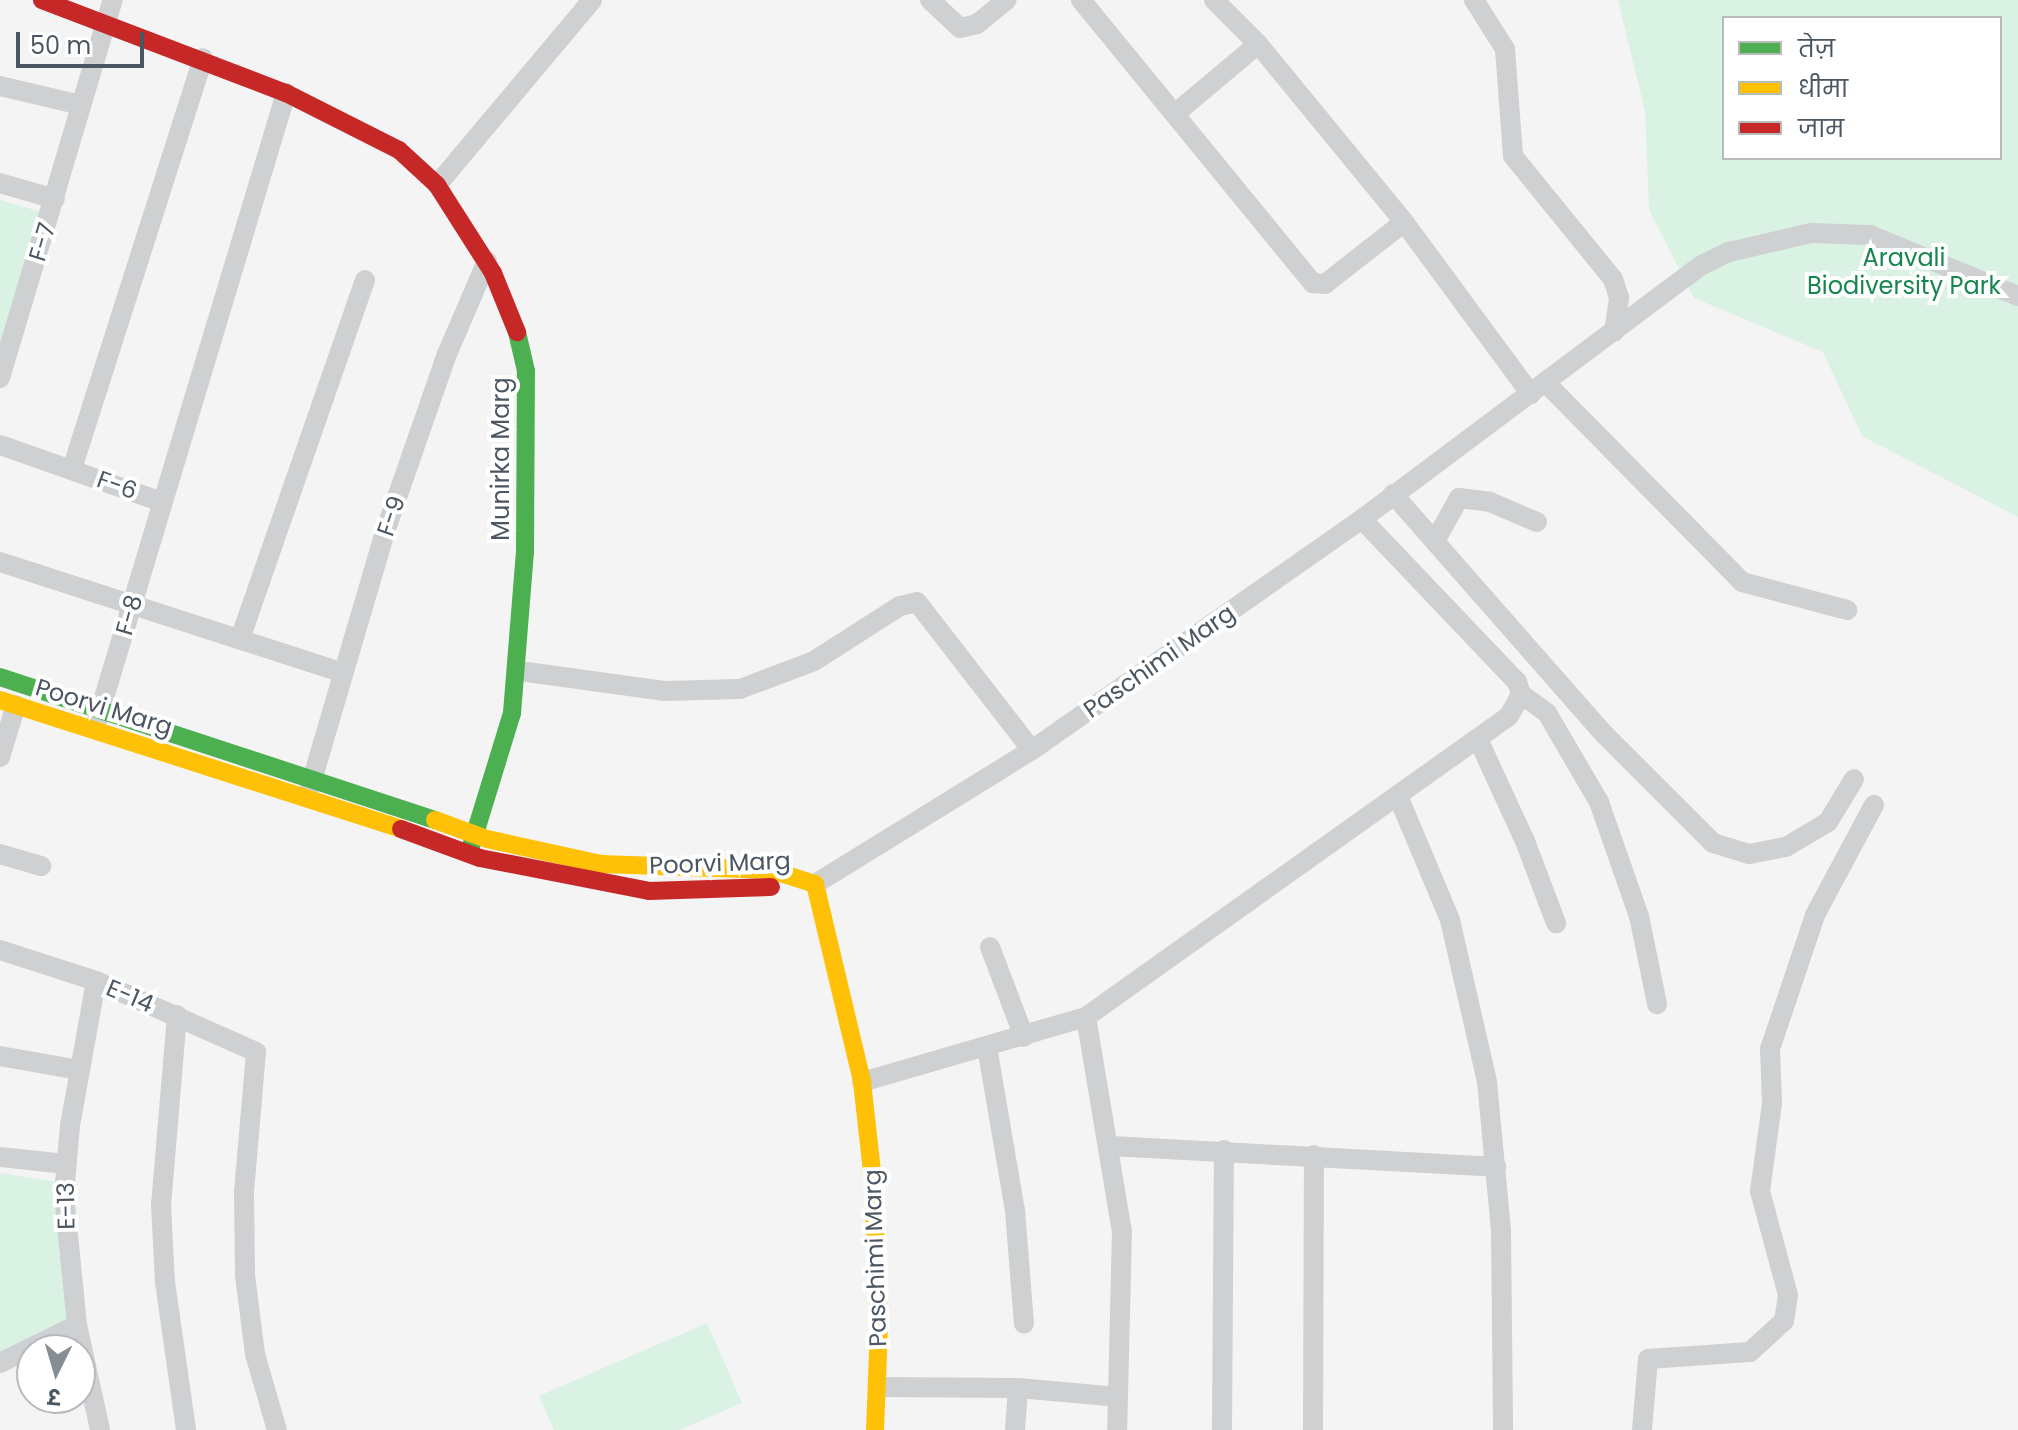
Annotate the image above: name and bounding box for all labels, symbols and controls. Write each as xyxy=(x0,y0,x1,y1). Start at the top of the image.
scale bar xyxy=(20,16,148,66)
legend xyxy=(1722,16,2002,160)
text: 50 m xyxy=(30,29,91,62)
text: तेज़ xyxy=(1798,32,1835,65)
text: धीमा xyxy=(1798,72,1848,105)
text: जाम xyxy=(1798,112,1844,145)
street label: F-7 xyxy=(23,219,61,265)
park label: Aravali Biodiversity Park xyxy=(1807,244,2001,300)
street label: Munirka Marg xyxy=(487,377,515,541)
street label: F-6 xyxy=(93,465,141,505)
street label: F-9 xyxy=(371,492,411,540)
street label: F-8 xyxy=(110,592,148,638)
street label: Paschimi Marg xyxy=(1078,598,1240,724)
street label: Poorvi Marg xyxy=(32,673,176,741)
street label: Poorvi Marg xyxy=(649,846,791,880)
street label: E-14 xyxy=(102,973,158,1019)
street label: Paschimi Marg xyxy=(858,1169,892,1347)
street label: E-13 xyxy=(51,1182,81,1230)
north arrow xyxy=(16,1334,96,1414)
text: उ xyxy=(46,1380,62,1412)

